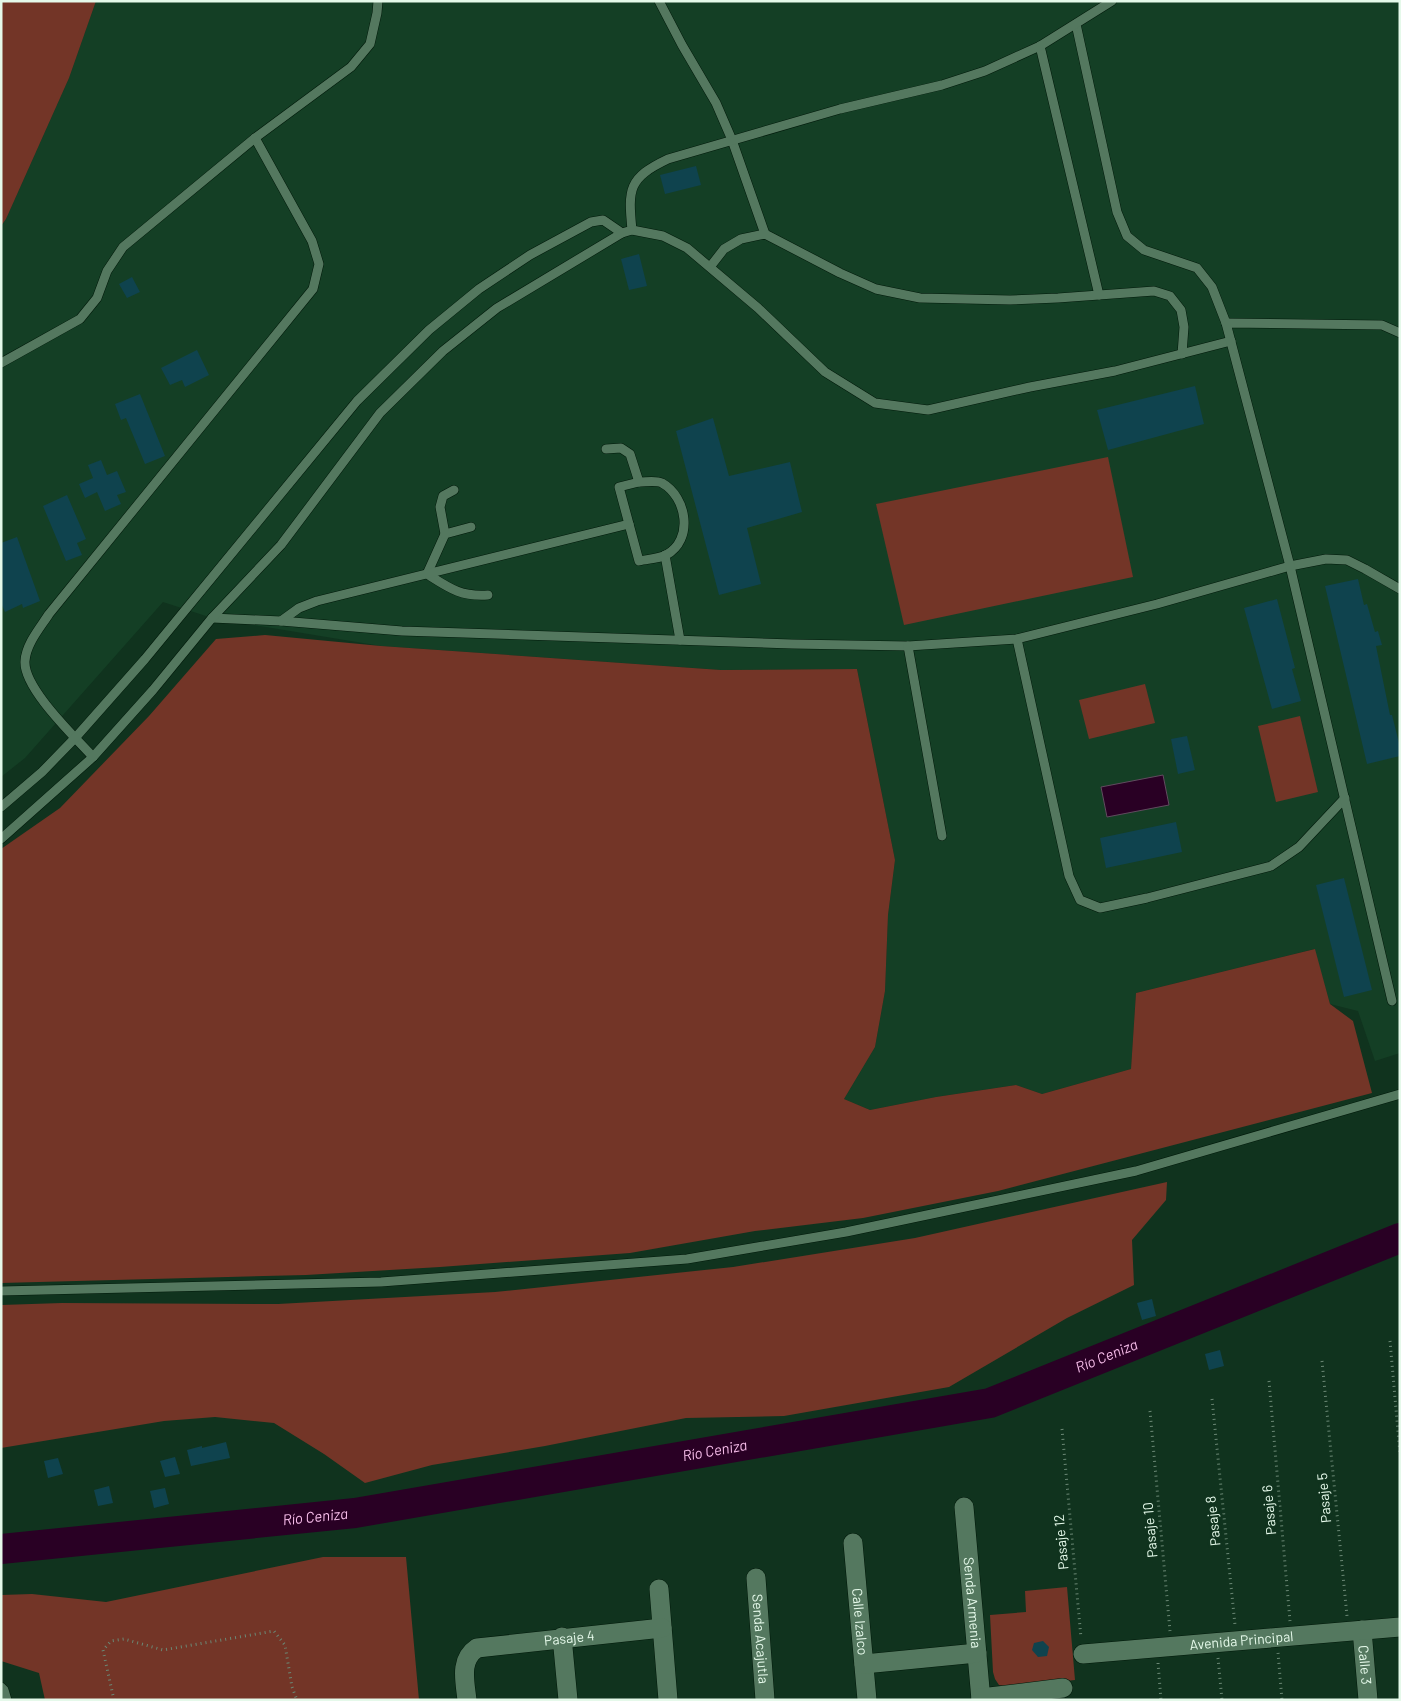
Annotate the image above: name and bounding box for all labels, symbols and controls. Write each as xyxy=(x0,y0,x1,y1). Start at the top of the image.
water label: Río Ceniza xyxy=(1073,1335,1140,1376)
water label: Río Ceniza xyxy=(681,1435,748,1464)
street label: Pasaje 5 xyxy=(1313,1472,1334,1524)
street label: Pasaje 6 xyxy=(1258,1484,1279,1536)
street label: Pasaje 8 xyxy=(1201,1495,1224,1547)
street label: Pasaje 10 xyxy=(1139,1502,1160,1559)
water label: Río Ceniza xyxy=(282,1504,349,1528)
street label: Pasaje 12 xyxy=(1050,1514,1071,1570)
street label: Senda Armenia xyxy=(960,1556,985,1649)
street label: Calle Izalco xyxy=(849,1587,872,1656)
street label: Senda Acajutla xyxy=(749,1593,773,1684)
street label: Pasaje 4 xyxy=(543,1626,595,1649)
street label: Avenida Principal xyxy=(1189,1627,1294,1653)
street label: Calle 3 xyxy=(1355,1644,1376,1685)

